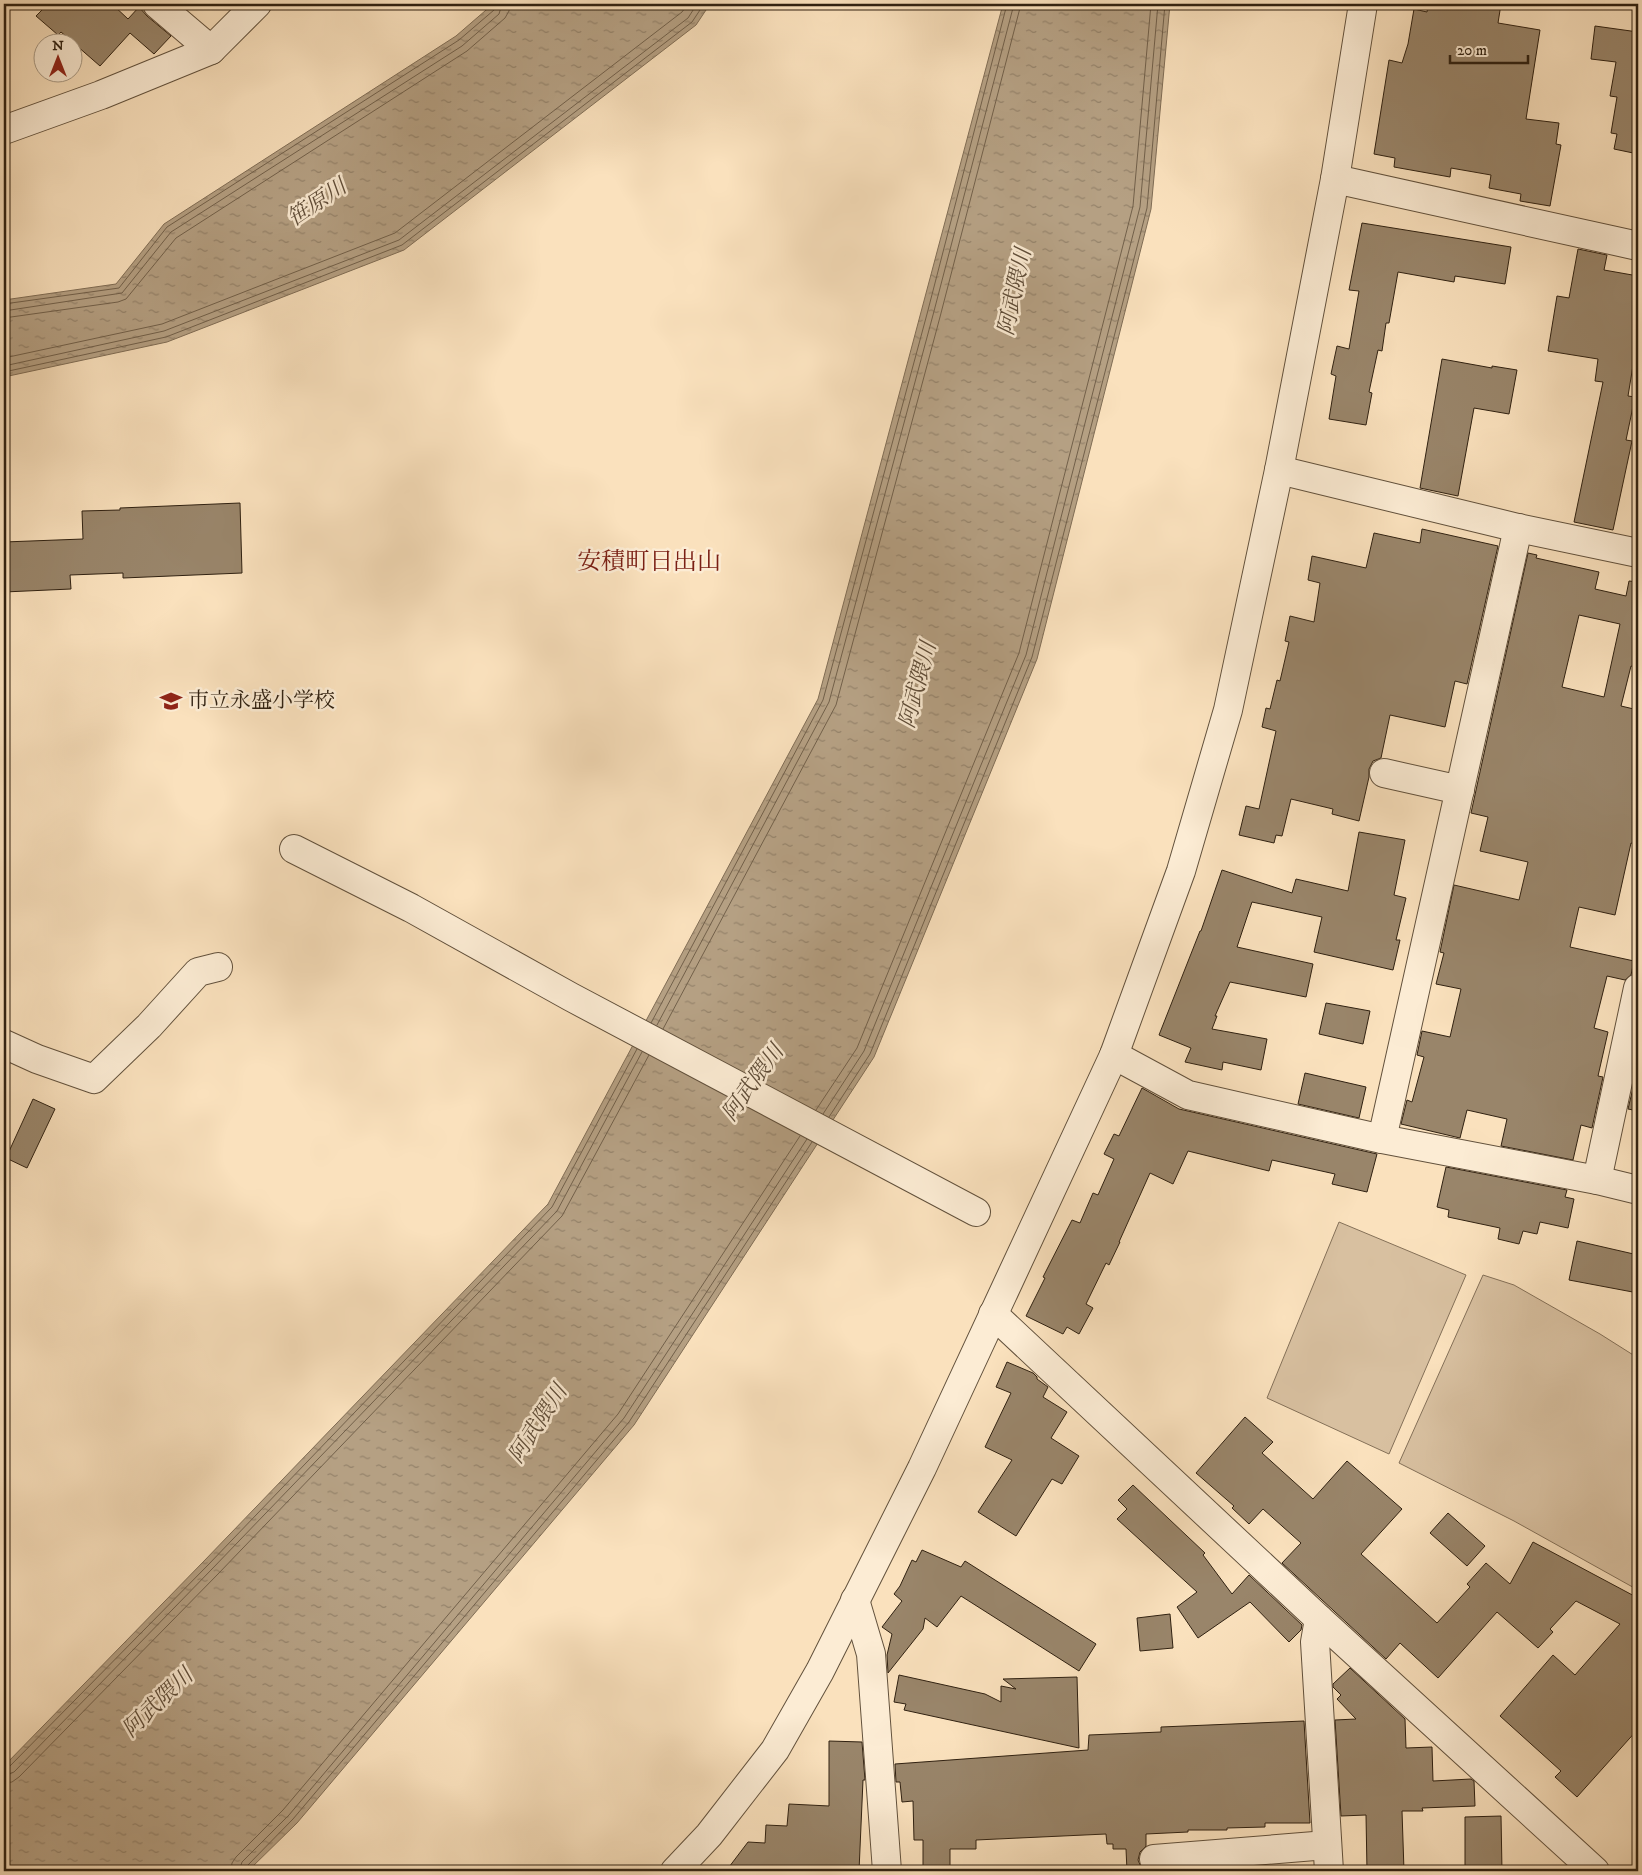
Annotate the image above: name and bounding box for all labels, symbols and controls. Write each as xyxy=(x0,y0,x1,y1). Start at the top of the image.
north arrow xyxy=(32,32,82,82)
scale bar xyxy=(1450,32,1527,64)
text: N xyxy=(52,37,64,55)
text: 20 m xyxy=(1457,41,1487,60)
water label: 笹原川 xyxy=(282,172,354,233)
water label: 阿武隈川 xyxy=(993,244,1038,338)
district label: 安積町日出山 xyxy=(577,547,721,577)
water label: 阿武隈川 xyxy=(894,637,943,731)
school or university icon: 市立永盛小学校 xyxy=(158,688,184,714)
place label: 市立永盛小学校 xyxy=(188,688,335,714)
water label: 阿武隈川 xyxy=(716,1038,791,1127)
water label: 阿武隈川 xyxy=(503,1378,574,1468)
water label: 阿武隈川 xyxy=(117,1661,200,1743)

